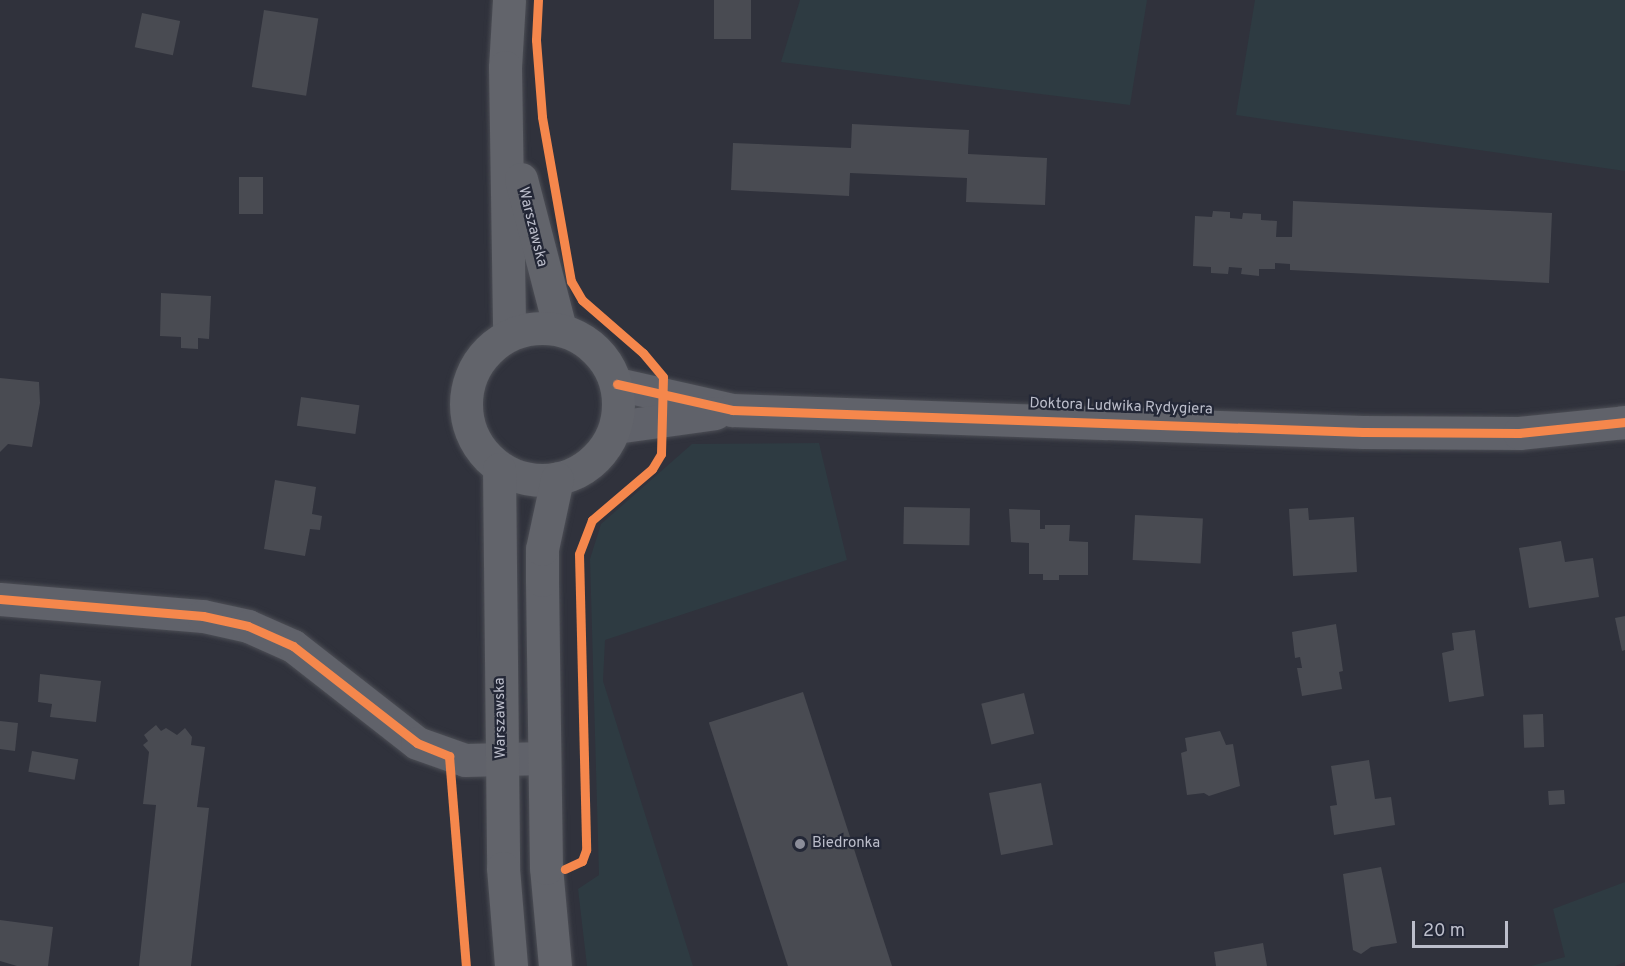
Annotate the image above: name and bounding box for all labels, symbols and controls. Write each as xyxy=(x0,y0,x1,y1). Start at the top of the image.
street label: Warszawska xyxy=(513,185,551,269)
street label: Doktora Ludwika Rydygiera xyxy=(1029,395,1213,419)
street label: Warszawska xyxy=(491,677,511,759)
place label: Biedronka xyxy=(812,835,880,853)
marker: Biedronka xyxy=(793,837,807,851)
scale bar xyxy=(1415,909,1511,947)
text: 20 m xyxy=(1423,920,1465,943)

